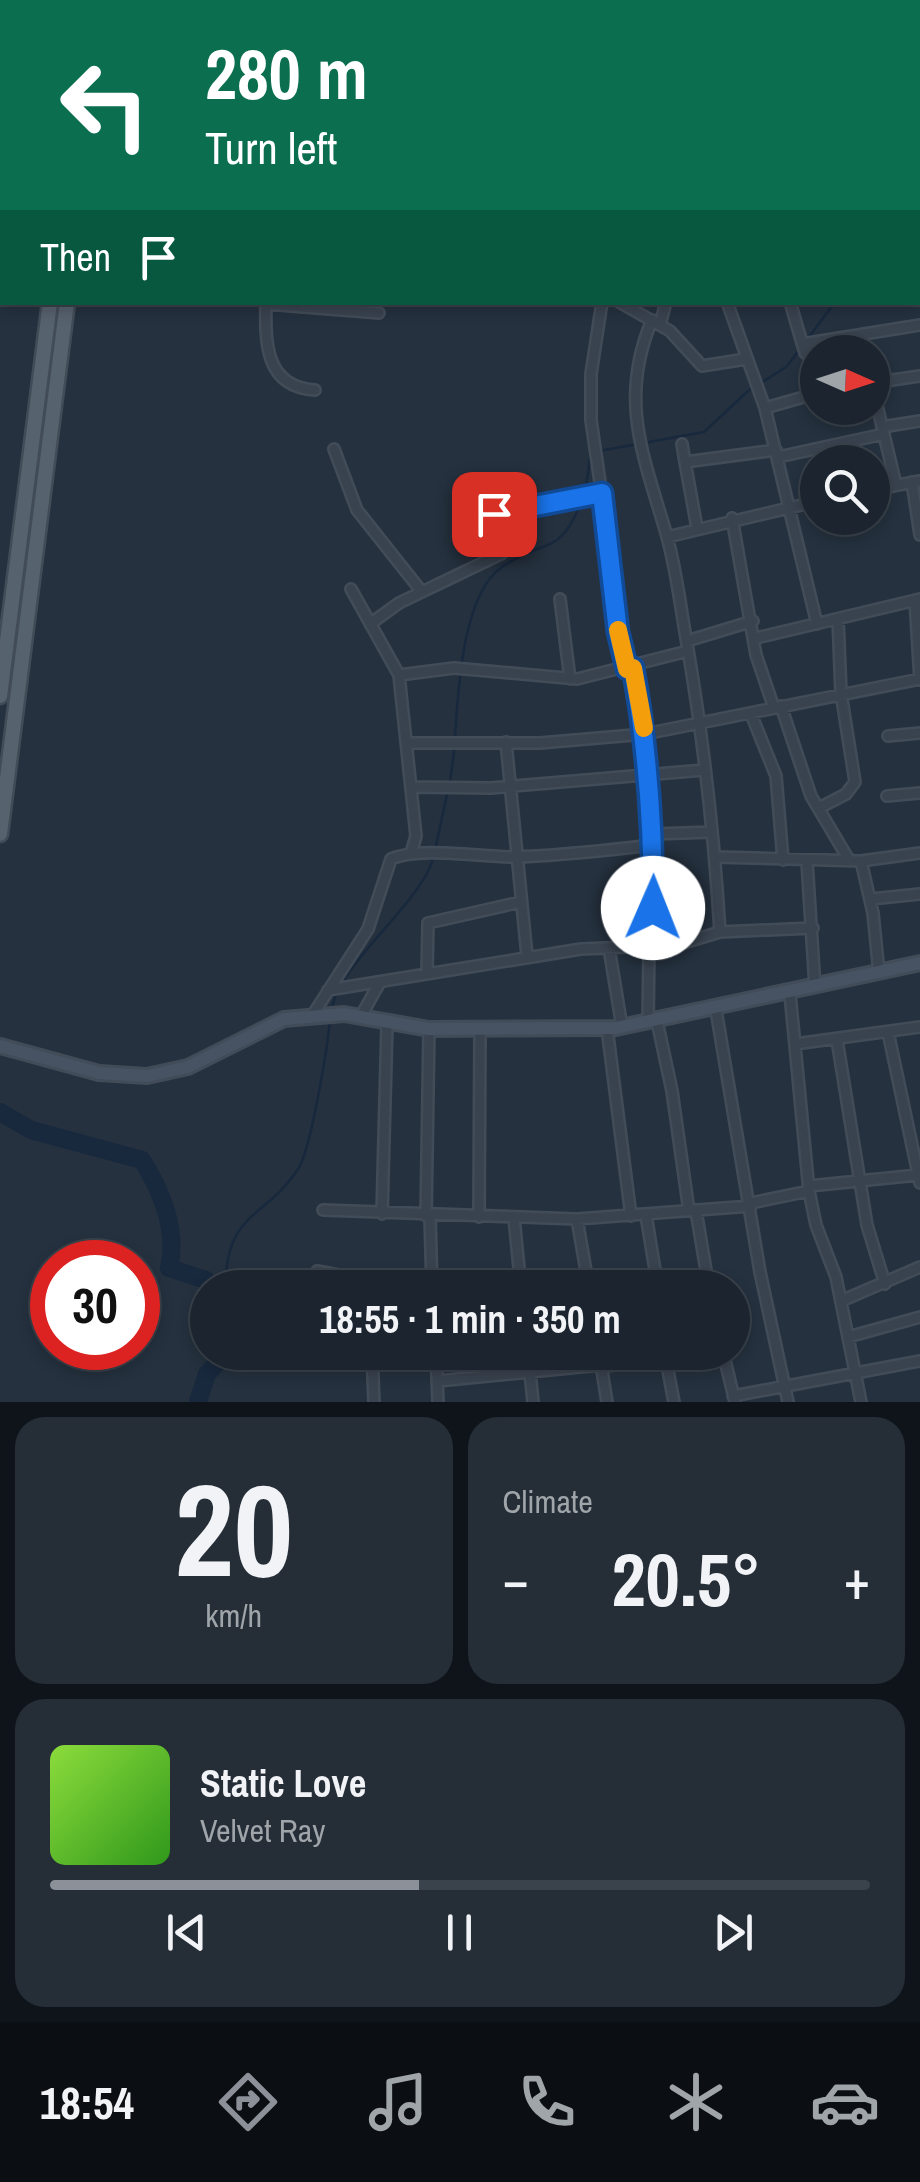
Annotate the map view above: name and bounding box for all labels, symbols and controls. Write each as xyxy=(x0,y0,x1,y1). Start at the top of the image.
text: 280 m xyxy=(205,27,368,121)
icon: left xyxy=(40,40,170,170)
text: Turn left xyxy=(205,117,337,178)
icon: arrive xyxy=(131,230,186,285)
text: Then xyxy=(40,232,111,283)
north arrow xyxy=(800,335,890,425)
map controls xyxy=(800,335,890,535)
button: search xyxy=(800,445,890,535)
pin xyxy=(452,472,537,557)
icon: arrive xyxy=(467,487,522,542)
position arrow xyxy=(601,856,705,960)
speed limit sign: 30 xyxy=(30,1240,160,1370)
text: 18:55 · 1 min · 350 m xyxy=(319,1294,621,1345)
text: 20 xyxy=(174,1441,293,1617)
text: Climate xyxy=(503,1480,593,1523)
text: 20.5° xyxy=(611,1528,761,1629)
text: − xyxy=(503,1542,529,1616)
text: + xyxy=(844,1542,870,1616)
text: km/h xyxy=(205,1594,262,1637)
text: Static Love xyxy=(200,1758,366,1809)
text: Velvet Ray xyxy=(200,1809,325,1852)
icon: previous xyxy=(159,1905,214,1960)
icon: pause xyxy=(432,1905,487,1960)
icon: next xyxy=(706,1905,761,1960)
icon: directions xyxy=(213,2067,283,2137)
icon: music xyxy=(363,2067,433,2137)
icon: phone xyxy=(512,2067,582,2137)
icon: climate xyxy=(661,2067,731,2137)
icon: car xyxy=(810,2067,880,2137)
text: 18:54 xyxy=(40,2072,134,2133)

